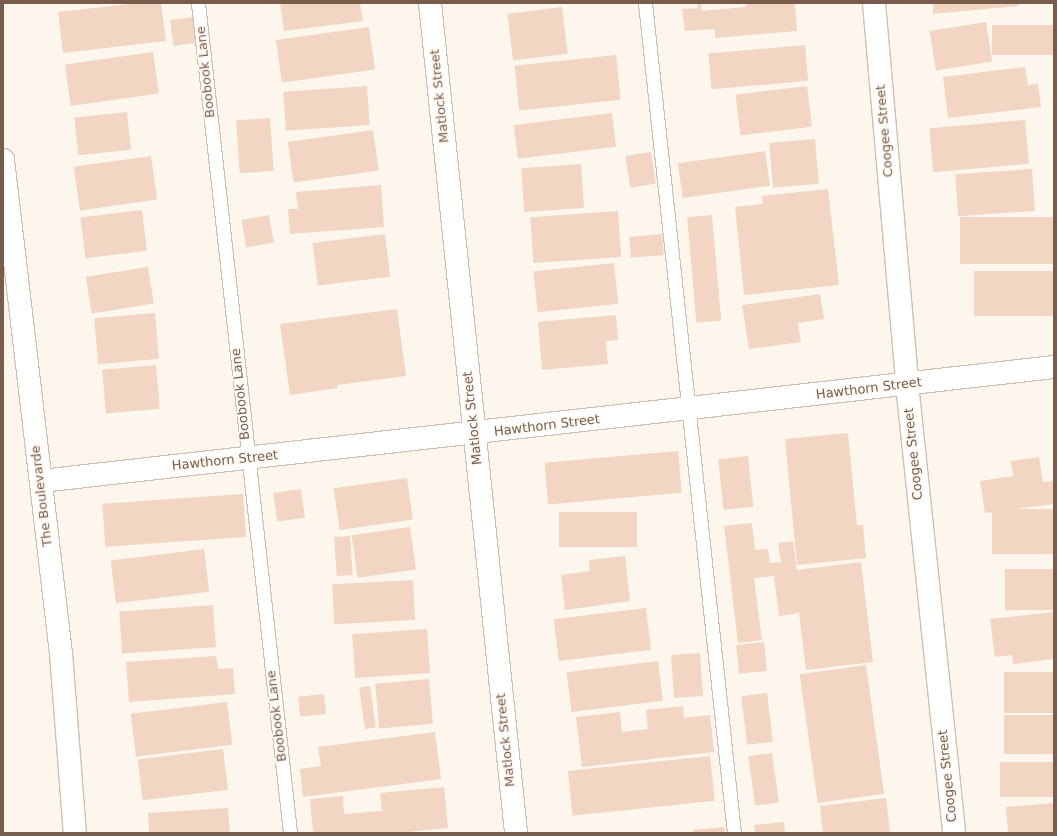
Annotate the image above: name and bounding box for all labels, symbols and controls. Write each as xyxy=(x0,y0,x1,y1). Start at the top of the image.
street label: Boobook Lane xyxy=(193,25,219,119)
street label: Matlock Street xyxy=(427,48,453,144)
street label: Coogee Street xyxy=(873,84,897,178)
street label: Boobook Lane xyxy=(228,347,254,441)
street label: Matlock Street xyxy=(460,370,486,466)
street label: Hawthorn Street xyxy=(815,375,923,403)
street label: Coogee Street xyxy=(901,407,927,501)
street label: Hawthorn Street xyxy=(493,412,601,440)
street label: The Boulevarde xyxy=(28,444,56,548)
street label: Hawthorn Street xyxy=(171,448,279,474)
street label: Boobook Lane xyxy=(264,669,290,763)
street label: Matlock Street xyxy=(493,692,519,788)
street label: Coogee Street xyxy=(935,729,961,823)

